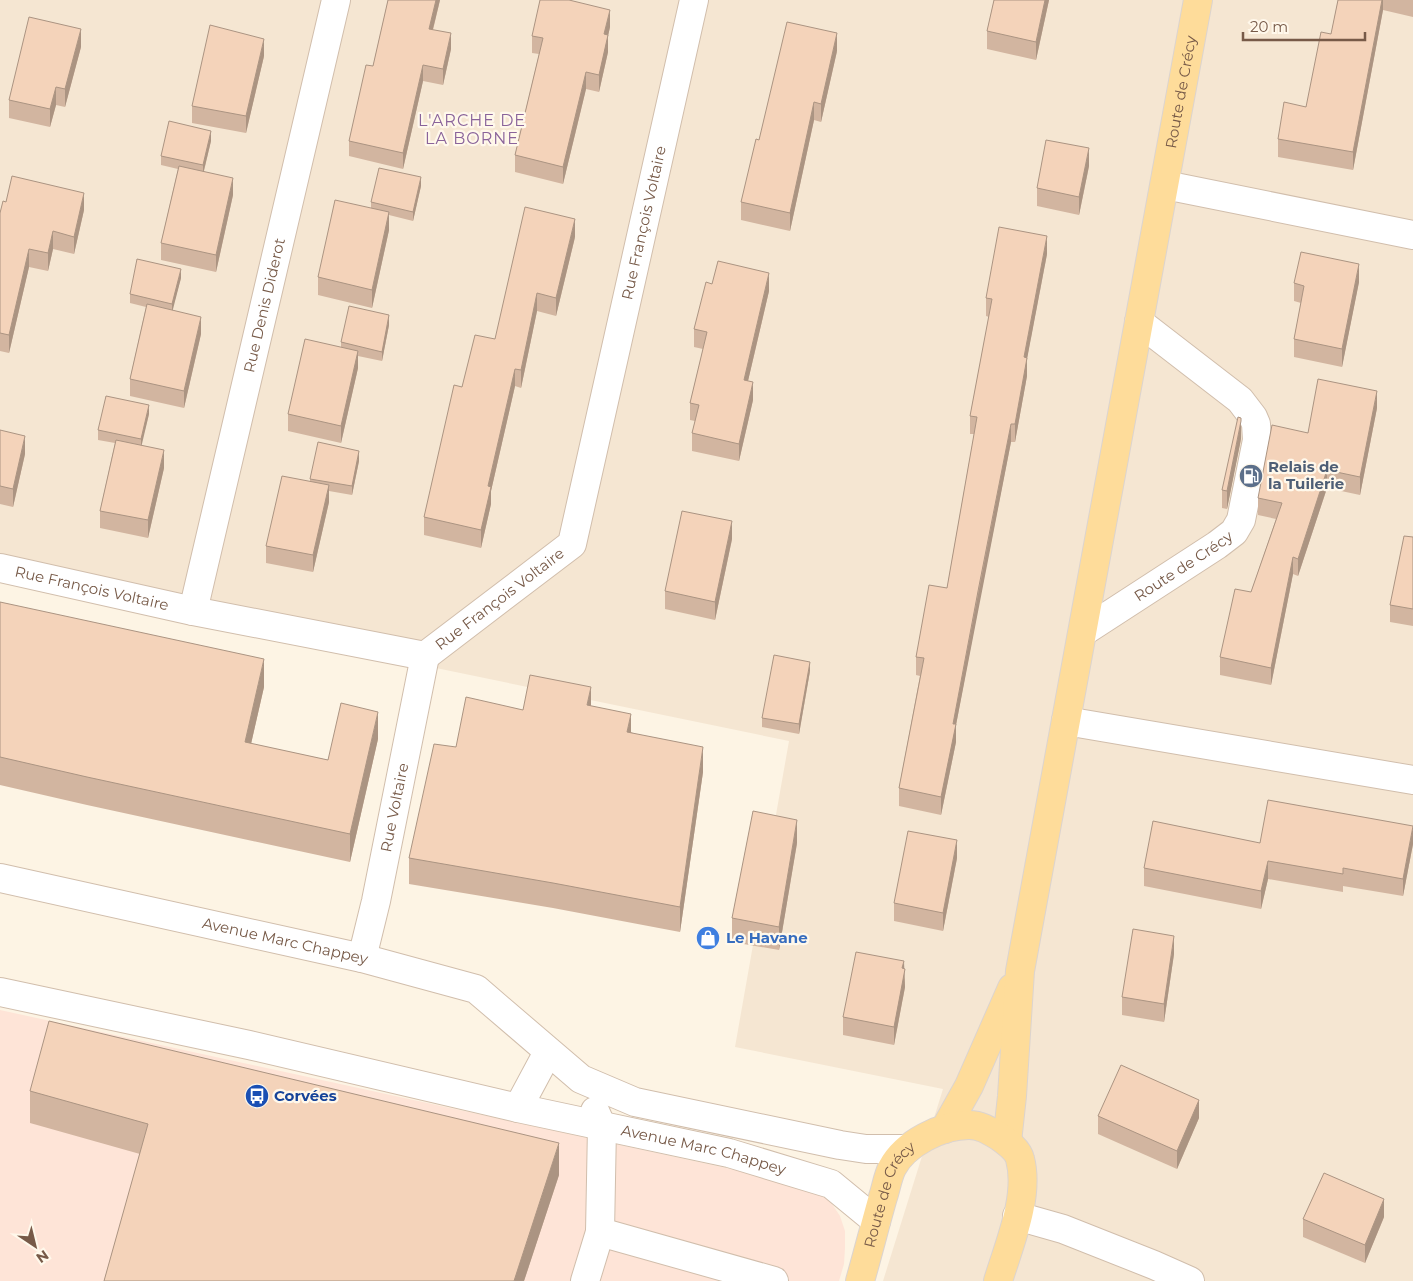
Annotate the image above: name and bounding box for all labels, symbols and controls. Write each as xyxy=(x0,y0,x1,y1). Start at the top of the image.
scale bar xyxy=(1243,10,1366,42)
text: 20 m xyxy=(1250,17,1288,36)
street label: Route de Crécy xyxy=(1161,33,1200,150)
district label: L'ARCHE DE LA BORNE xyxy=(418,111,526,148)
street label: Rue François Voltaire xyxy=(617,144,670,302)
street label: Rue Denis Diderot xyxy=(239,236,289,374)
place label: Relais de la Tuilerie xyxy=(1268,457,1344,493)
fuel station icon: Relais de la Tuilerie xyxy=(1238,463,1264,489)
street label: Route de Crécy xyxy=(1130,526,1237,605)
street label: Rue François Voltaire xyxy=(431,543,568,654)
street label: Rue François Voltaire xyxy=(13,562,171,614)
street label: Rue Voltaire xyxy=(376,761,412,854)
street label: Avenue Marc Chappey xyxy=(201,913,371,968)
shop icon: Le Havane xyxy=(695,925,721,951)
place label: Le Havane xyxy=(726,928,808,947)
bus stop icon: Corvées xyxy=(244,1083,270,1109)
place label: Corvées xyxy=(274,1086,337,1105)
street label: Avenue Marc Chappey xyxy=(619,1120,789,1179)
street label: Route de Crécy xyxy=(860,1136,919,1250)
north arrow xyxy=(10,1221,60,1271)
text: N xyxy=(33,1246,52,1267)

